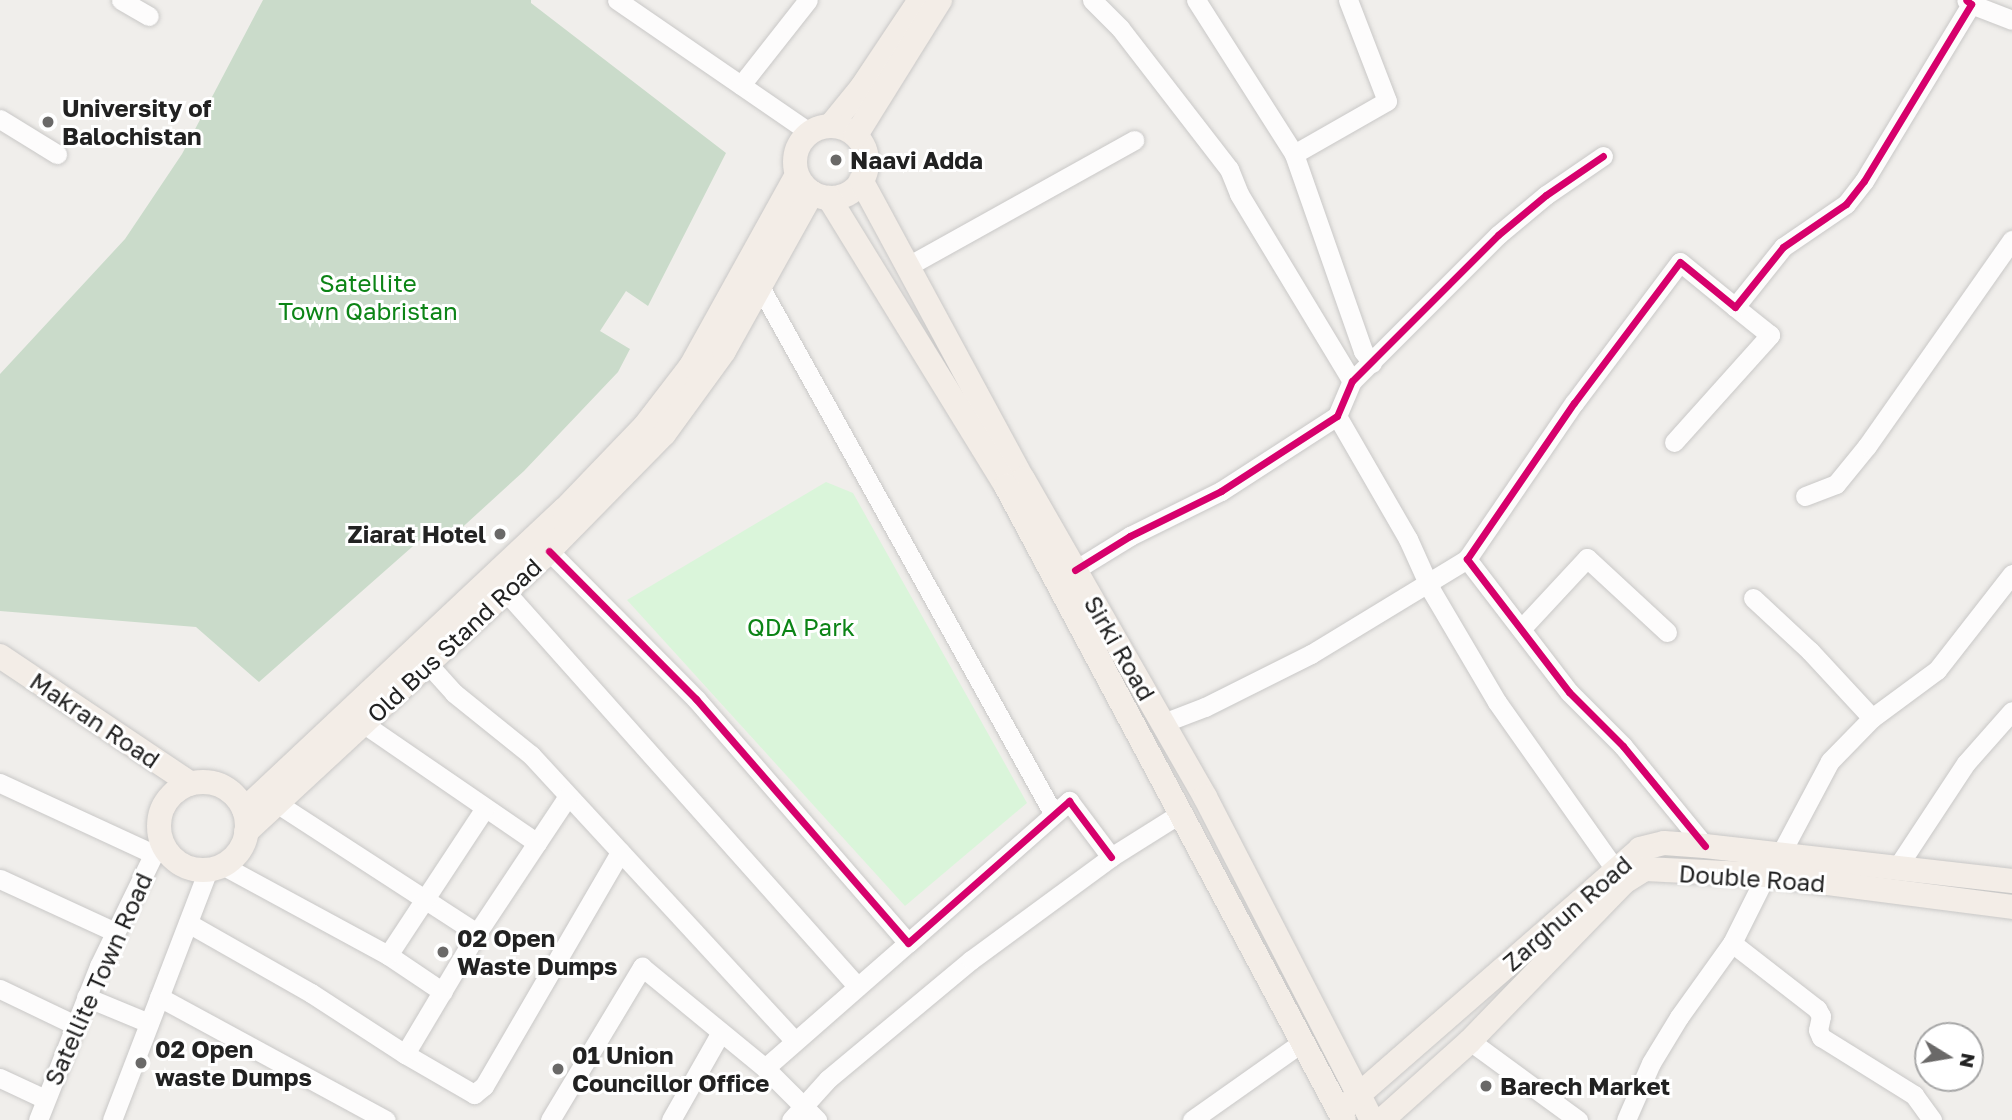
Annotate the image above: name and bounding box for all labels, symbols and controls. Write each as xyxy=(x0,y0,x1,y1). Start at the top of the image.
place label: University of Balochistan xyxy=(62,94,211,150)
marker: University of Balochistan xyxy=(40,114,56,130)
place label: Naavi Adda xyxy=(850,146,983,174)
marker: Naavi Adda xyxy=(828,152,844,168)
park label: Satellite Town Qabristan xyxy=(278,269,458,325)
place label: Ziarat Hotel xyxy=(348,520,486,548)
marker: Ziarat Hotel xyxy=(492,526,508,542)
street label: Old Bus Stand Road xyxy=(361,552,547,728)
street label: Sirki Road xyxy=(1079,591,1161,705)
park label: QDA Park xyxy=(747,613,855,641)
street label: Makran Road xyxy=(25,666,165,774)
street label: Zarghun Road xyxy=(1497,849,1637,977)
street label: Double Road xyxy=(1678,859,1826,897)
street label: Satellite Town Road xyxy=(38,868,158,1090)
place label: 02 Open Waste Dumps xyxy=(457,924,617,980)
marker: 02 Open Waste Dumps xyxy=(435,944,451,960)
north arrow xyxy=(1914,1022,1984,1092)
place label: 02 Open waste Dumps xyxy=(155,1035,312,1091)
place label: 01 Union Councillor Office xyxy=(572,1041,769,1097)
text: N xyxy=(1955,1051,1981,1070)
marker: 02 Open waste Dumps xyxy=(133,1055,149,1071)
marker: 01 Union Councillor Office xyxy=(550,1061,566,1077)
place label: Barech Market xyxy=(1500,1072,1670,1100)
marker: Barech Market xyxy=(1478,1078,1494,1094)

